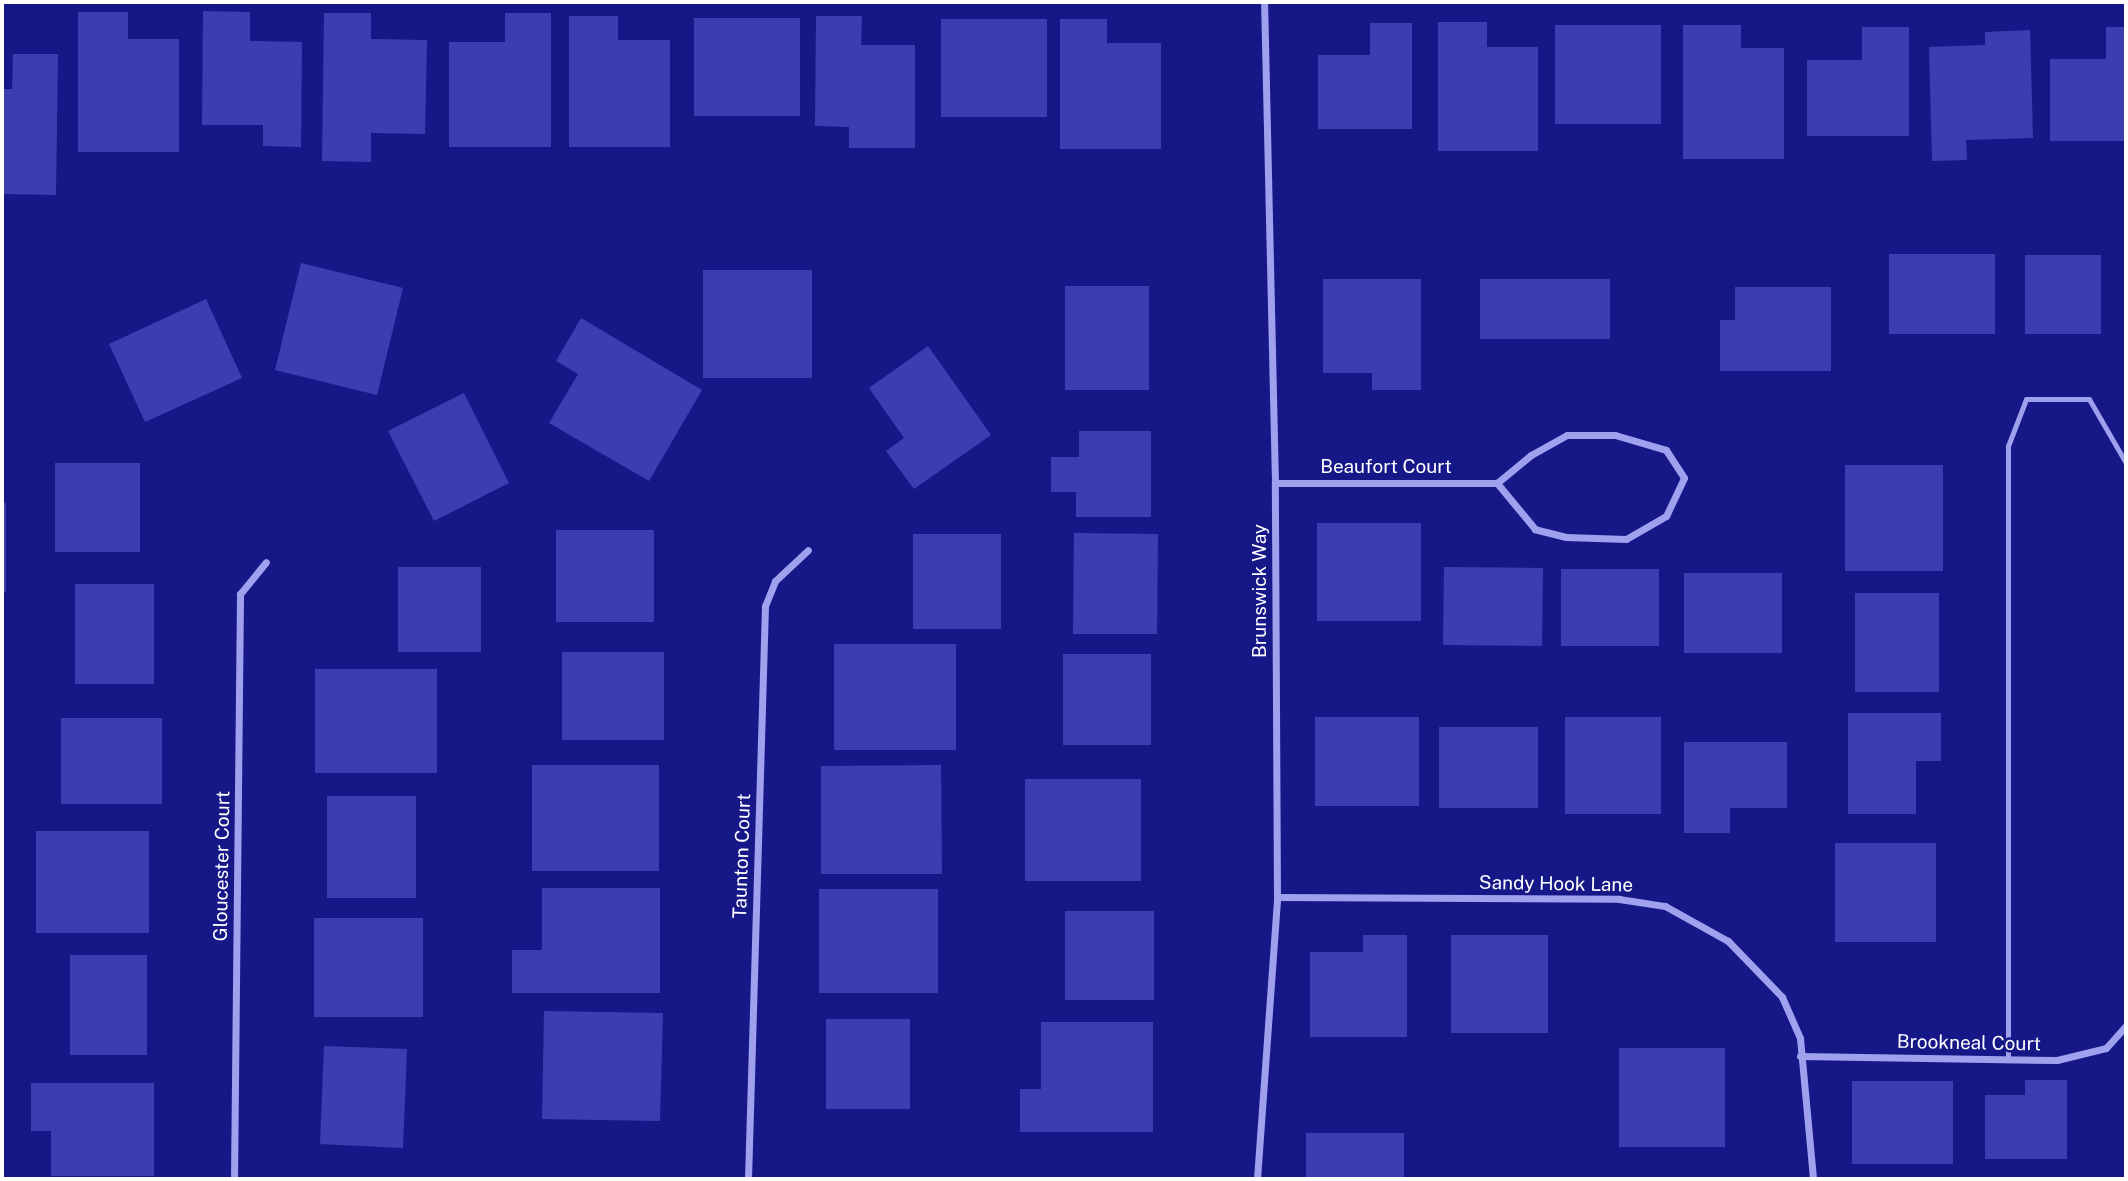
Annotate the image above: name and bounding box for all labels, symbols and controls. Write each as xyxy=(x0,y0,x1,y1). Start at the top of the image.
street label: Beaufort Court xyxy=(1320,456,1452,478)
street label: Brunswick Way xyxy=(1249,524,1271,658)
street label: Gloucester Court xyxy=(209,790,235,942)
street label: Taunton Court xyxy=(728,793,756,919)
street label: Sandy Hook Lane xyxy=(1479,871,1633,897)
street label: Brookneal Court xyxy=(1897,1030,2041,1056)

